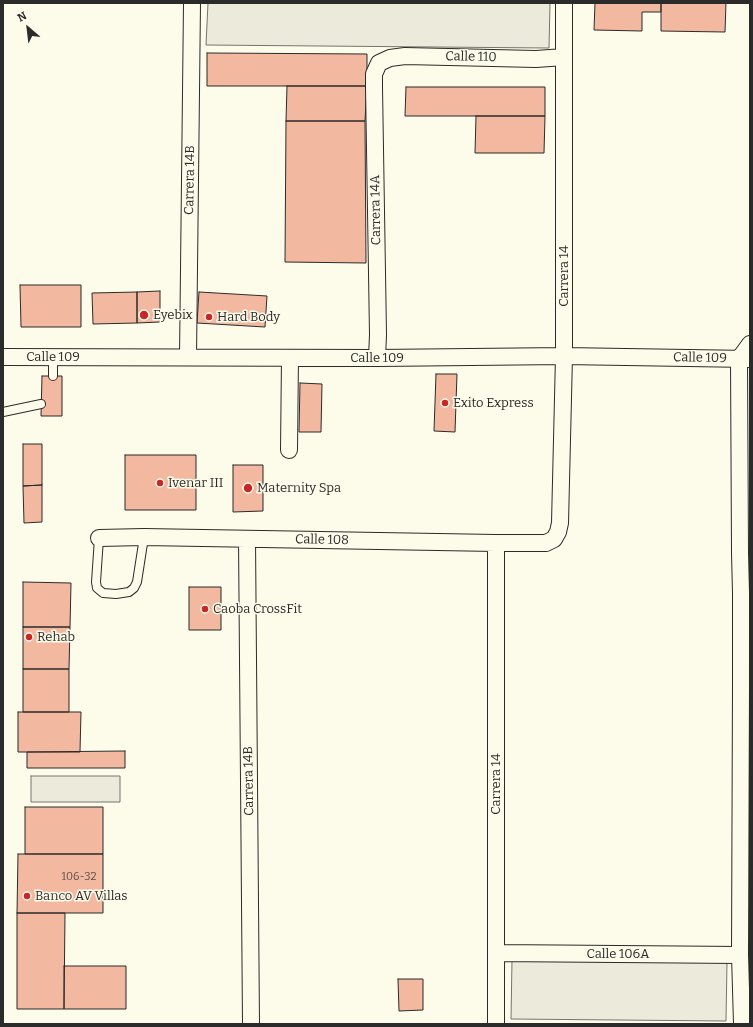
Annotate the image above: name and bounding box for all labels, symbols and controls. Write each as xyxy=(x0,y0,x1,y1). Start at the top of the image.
north arrow xyxy=(8,8,48,48)
text: N xyxy=(15,9,29,25)
street label: Calle 110 xyxy=(445,49,497,65)
street label: Carrera 14B xyxy=(182,145,198,215)
street label: Carrera 14A xyxy=(368,175,384,245)
street label: Carrera 14 xyxy=(556,245,572,307)
place label: Eyebix xyxy=(153,307,193,323)
marker: Eyebix xyxy=(138,309,150,321)
place label: Hard Body xyxy=(217,309,280,325)
marker: Hard Body xyxy=(204,312,214,322)
street label: Calle 109 xyxy=(26,349,80,365)
street label: Calle 109 xyxy=(350,350,404,366)
street label: Calle 109 xyxy=(673,350,727,366)
place label: Exito Express xyxy=(453,395,534,411)
marker: Exito Express xyxy=(440,398,450,408)
place label: Ivenar III xyxy=(168,475,223,491)
marker: Ivenar III xyxy=(155,478,165,488)
place label: Maternity Spa xyxy=(257,480,341,496)
marker: Maternity Spa xyxy=(242,482,254,494)
street label: Calle 108 xyxy=(295,532,349,548)
place label: Caoba CrossFit xyxy=(213,601,302,617)
marker: Caoba CrossFit xyxy=(200,604,210,614)
place label: Rehab xyxy=(37,629,75,645)
marker: Rehab xyxy=(24,632,34,642)
street label: Carrera 14B xyxy=(241,746,257,816)
street label: Carrera 14 xyxy=(488,753,504,815)
house number: 106-32 xyxy=(61,870,97,884)
place label: Banco AV Villas xyxy=(35,888,128,904)
marker: Banco AV Villas xyxy=(22,891,32,901)
street label: Calle 106A xyxy=(587,946,649,962)

